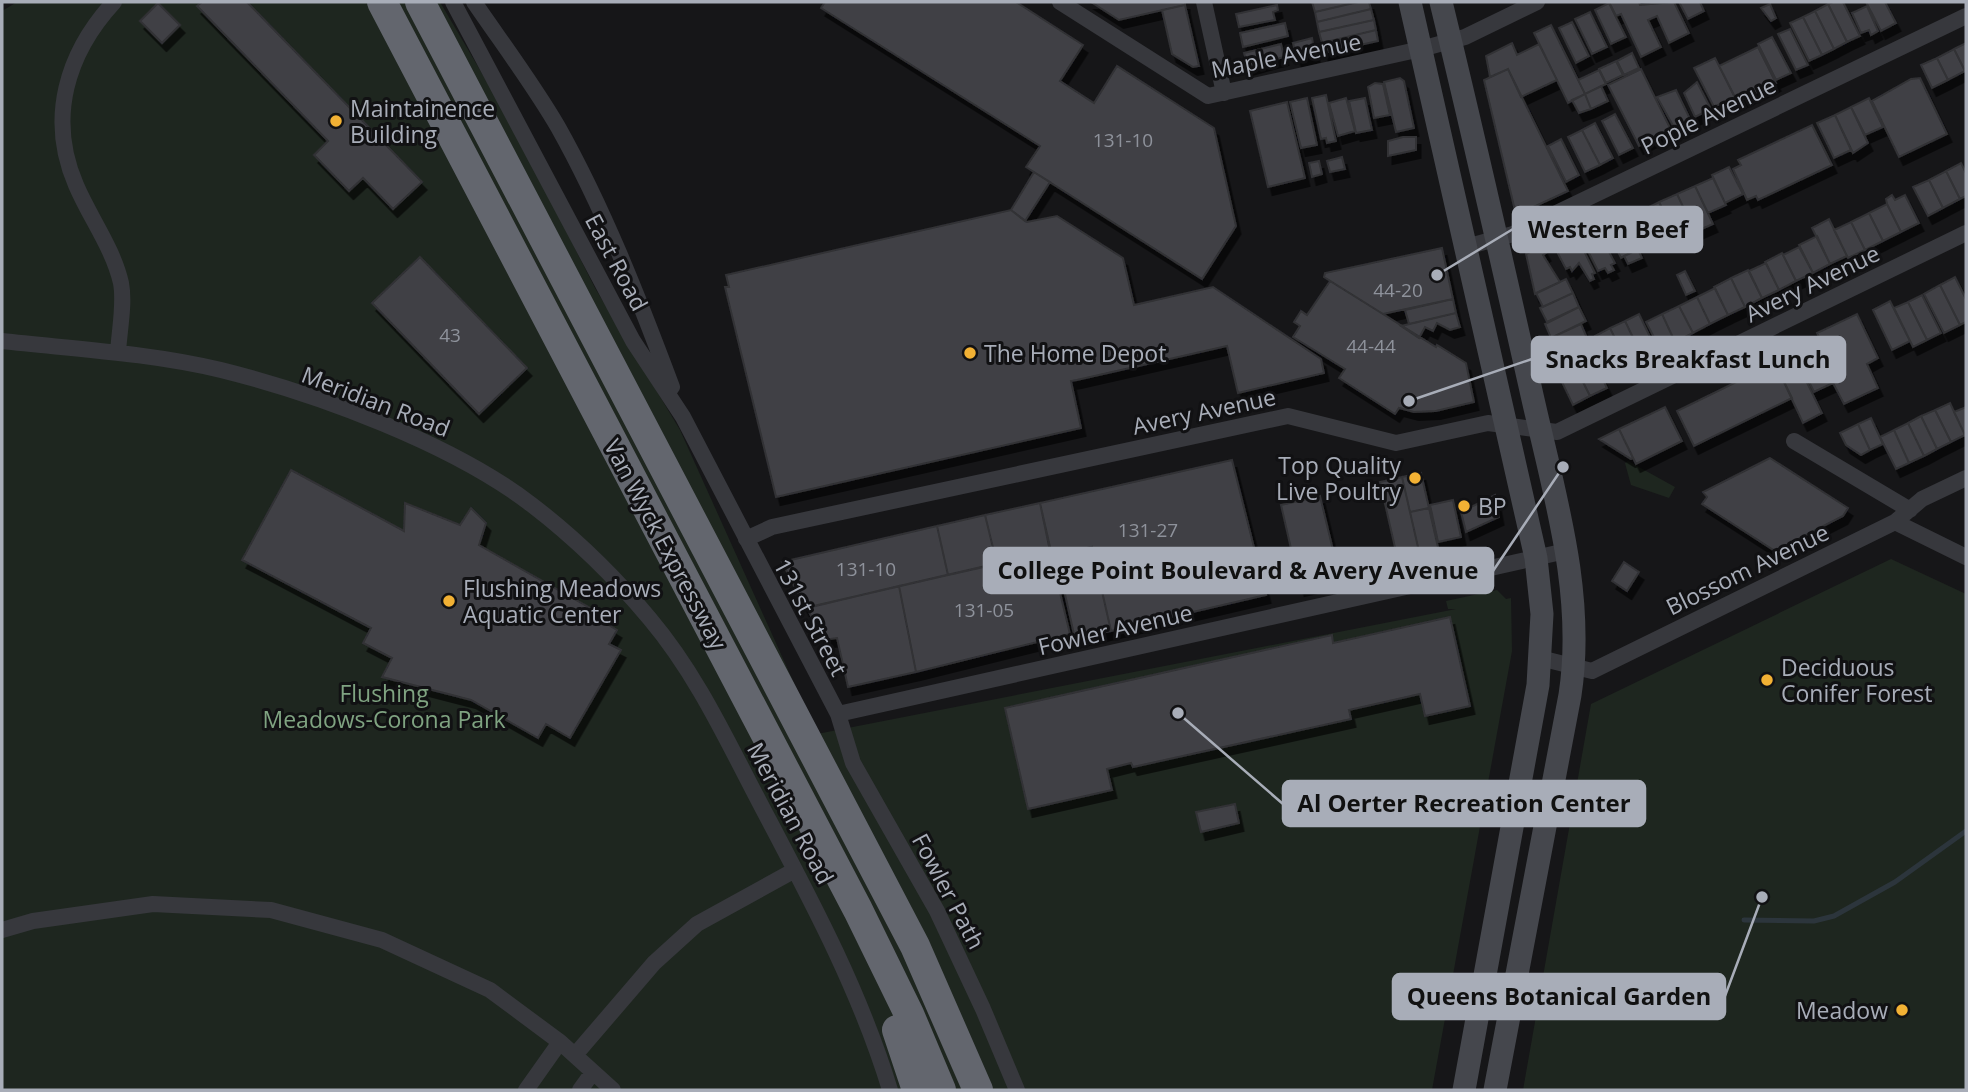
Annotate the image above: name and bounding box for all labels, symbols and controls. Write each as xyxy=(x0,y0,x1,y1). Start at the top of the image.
street label: Maple Avenue xyxy=(1208,25,1364,85)
street label: Pople Avenue xyxy=(1635,69,1781,161)
place label: Maintainence Building xyxy=(350,92,495,150)
marker: Maintainence Building xyxy=(328,113,344,129)
house number: 131-10 xyxy=(1093,127,1153,153)
callout: Western Beef xyxy=(1513,207,1702,252)
street label: East Road xyxy=(578,208,656,316)
text: Western Beef xyxy=(1528,212,1690,245)
street label: Avery Avenue xyxy=(1739,237,1885,329)
house number: 44-20 xyxy=(1373,277,1423,303)
house number: 43 xyxy=(439,322,461,348)
house number: 44-44 xyxy=(1346,333,1396,359)
place label: The Home Depot xyxy=(984,337,1166,369)
callout: Snacks Breakfast Lunch xyxy=(1532,337,1845,382)
text: Snacks Breakfast Lunch xyxy=(1545,342,1831,375)
marker: The Home Depot xyxy=(962,345,978,361)
street label: Meridian Road xyxy=(297,358,455,444)
street label: Avery Avenue xyxy=(1129,380,1279,442)
street label: Van Wyck Expressway xyxy=(597,433,735,655)
place label: Top Quality Live Poultry xyxy=(1276,449,1401,507)
marker: Top Quality Live Poultry xyxy=(1407,470,1423,486)
place label: BP xyxy=(1478,490,1507,522)
marker: BP xyxy=(1456,498,1472,514)
street label: Blossom Avenue xyxy=(1660,516,1834,622)
house number: 131-27 xyxy=(1118,517,1178,543)
callout: College Point Boulevard & Avery Avenue xyxy=(984,548,1493,593)
street label: 131st Street xyxy=(767,553,855,681)
text: College Point Boulevard & Avery Avenue xyxy=(998,553,1478,586)
house number: 131-10 xyxy=(836,556,896,582)
place label: Flushing Meadows Aquatic Center xyxy=(463,572,661,630)
marker: Flushing Meadows Aquatic Center xyxy=(441,593,457,609)
street label: Fowler Avenue xyxy=(1035,596,1195,662)
house number: 131-05 xyxy=(954,597,1014,623)
place label: Deciduous Conifer Forest xyxy=(1781,651,1932,709)
marker: Deciduous Conifer Forest xyxy=(1759,672,1775,688)
park label: Flushing Meadows-Corona Park xyxy=(263,677,506,735)
street label: Meridian Road xyxy=(740,736,842,890)
callout: Al Oerter Recreation Center xyxy=(1283,781,1645,826)
text: Al Oerter Recreation Center xyxy=(1297,786,1631,819)
street label: Fowler Path xyxy=(905,828,993,954)
callout: Queens Botanical Garden xyxy=(1393,974,1725,1019)
text: Queens Botanical Garden xyxy=(1407,979,1711,1012)
place label: Meadow xyxy=(1796,994,1888,1026)
marker: Meadow xyxy=(1894,1002,1910,1018)

